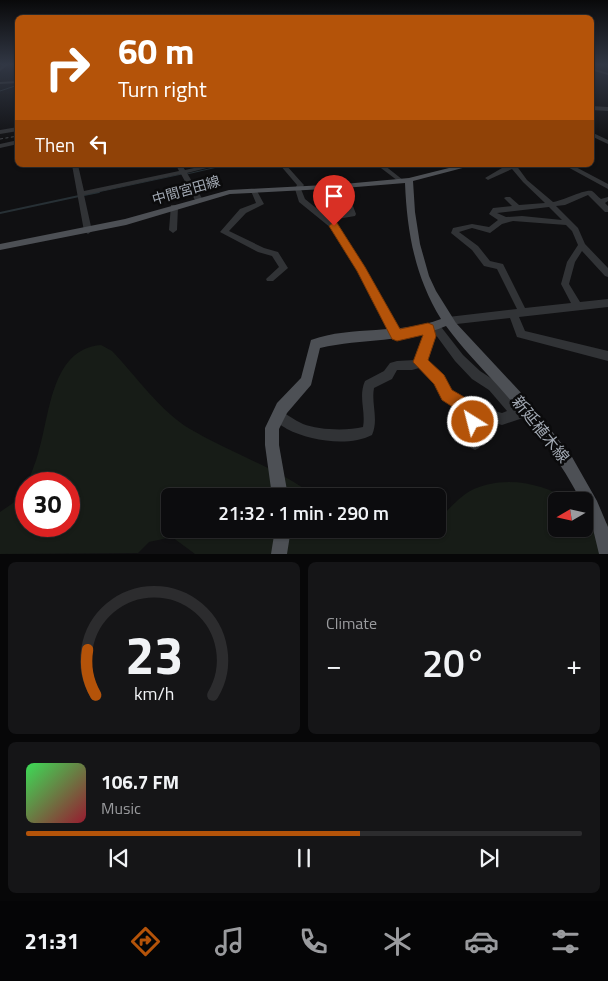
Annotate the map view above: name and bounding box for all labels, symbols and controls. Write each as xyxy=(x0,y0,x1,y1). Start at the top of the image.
text: 60 m xyxy=(118,24,194,78)
icon: right xyxy=(35,35,100,100)
text: Turn right xyxy=(118,72,207,106)
text: Then xyxy=(35,130,75,159)
icon: left xyxy=(85,130,113,158)
street label: 中間宮田線 xyxy=(149,170,222,209)
pin xyxy=(313,175,355,226)
icon: arrive xyxy=(320,182,348,210)
street label: 新延植木線 xyxy=(506,390,576,468)
position arrow xyxy=(446,395,498,447)
speed limit sign: 30 xyxy=(15,472,80,537)
north arrow xyxy=(548,492,592,538)
map controls xyxy=(548,492,593,537)
text: 21:32 · 1 min · 290 m xyxy=(218,498,389,527)
text: Climate xyxy=(326,611,377,635)
text: 23 xyxy=(125,615,183,694)
text: 20° xyxy=(422,634,486,692)
text: − xyxy=(326,643,342,686)
text: + xyxy=(566,643,582,686)
text: km/h xyxy=(134,680,174,707)
text: 106.7 FM xyxy=(101,767,179,796)
text: Music xyxy=(101,796,141,820)
icon: previous xyxy=(105,844,133,872)
icon: pause xyxy=(290,844,318,872)
icon: next xyxy=(475,844,503,872)
text: 21:31 xyxy=(25,924,79,958)
icon: directions xyxy=(128,924,163,959)
icon: music xyxy=(212,924,247,959)
icon: phone xyxy=(296,924,331,959)
icon: climate xyxy=(380,924,415,959)
icon: car xyxy=(464,924,499,959)
icon: filters xyxy=(548,924,583,959)

